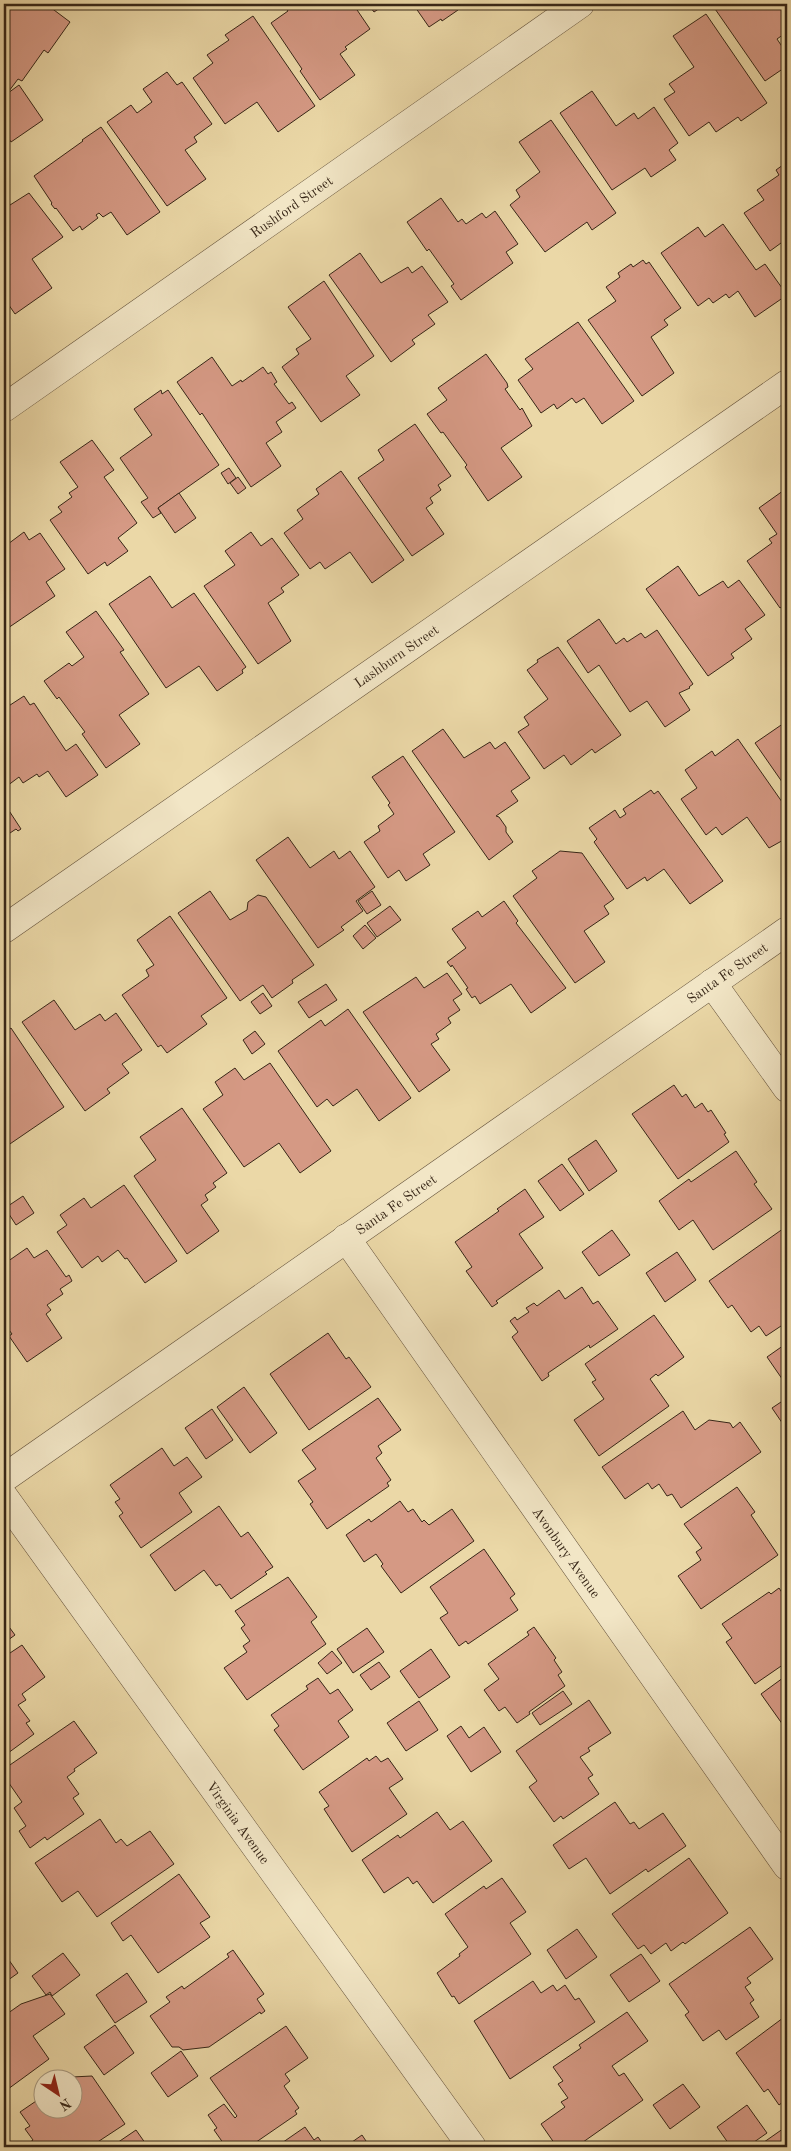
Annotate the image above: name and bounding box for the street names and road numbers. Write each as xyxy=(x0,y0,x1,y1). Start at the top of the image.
street label: Rushford Street xyxy=(248,174,336,241)
street label: Lashburn Street xyxy=(352,623,442,691)
street label: Santa Fe Street xyxy=(685,941,771,1007)
street label: Santa Fe Street xyxy=(354,1172,439,1238)
street label: Avonbury Avenue xyxy=(529,1505,602,1601)
street label: Virginia Avenue xyxy=(203,1779,272,1867)

